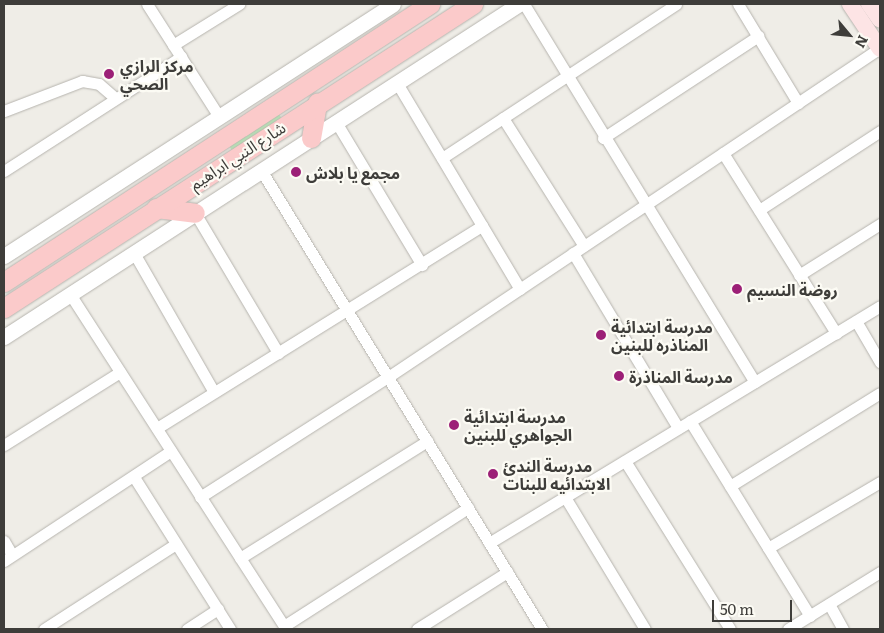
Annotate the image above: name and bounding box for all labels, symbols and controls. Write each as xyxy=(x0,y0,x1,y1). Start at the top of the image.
north arrow xyxy=(824,10,874,60)
text: N xyxy=(851,32,874,52)
place label: مركز الرازي الصحي xyxy=(120,55,194,93)
marker: مركز الرازي الصحي xyxy=(102,67,116,81)
street label: شارع النبي ابراهيم xyxy=(186,117,288,193)
place label: مجمع يا بلاش xyxy=(306,162,400,182)
marker: مجمع يا بلاش xyxy=(290,166,302,178)
place label: روضة النسيم xyxy=(747,279,838,299)
marker: روضة النسيم xyxy=(731,283,743,295)
place label: مدرسة ابتدائية المناذره للبنين xyxy=(611,316,713,354)
marker: مدرسة ابتدائية المناذره للبنين xyxy=(595,329,607,341)
place label: مدرسة المناذرة xyxy=(629,366,733,386)
marker: مدرسة المناذرة xyxy=(613,370,625,382)
place label: مدرسة ابتدائية الجواهري للبنين xyxy=(464,406,572,444)
marker: مدرسة ابتدائية الجواهري للبنين xyxy=(448,419,460,431)
place label: مدرسة الندئ الابتدائيه للبنات xyxy=(503,455,610,493)
marker: مدرسة الندئ الابتدائيه للبنات xyxy=(487,468,499,480)
scale bar xyxy=(714,590,794,622)
text: 50 m xyxy=(720,597,754,620)

